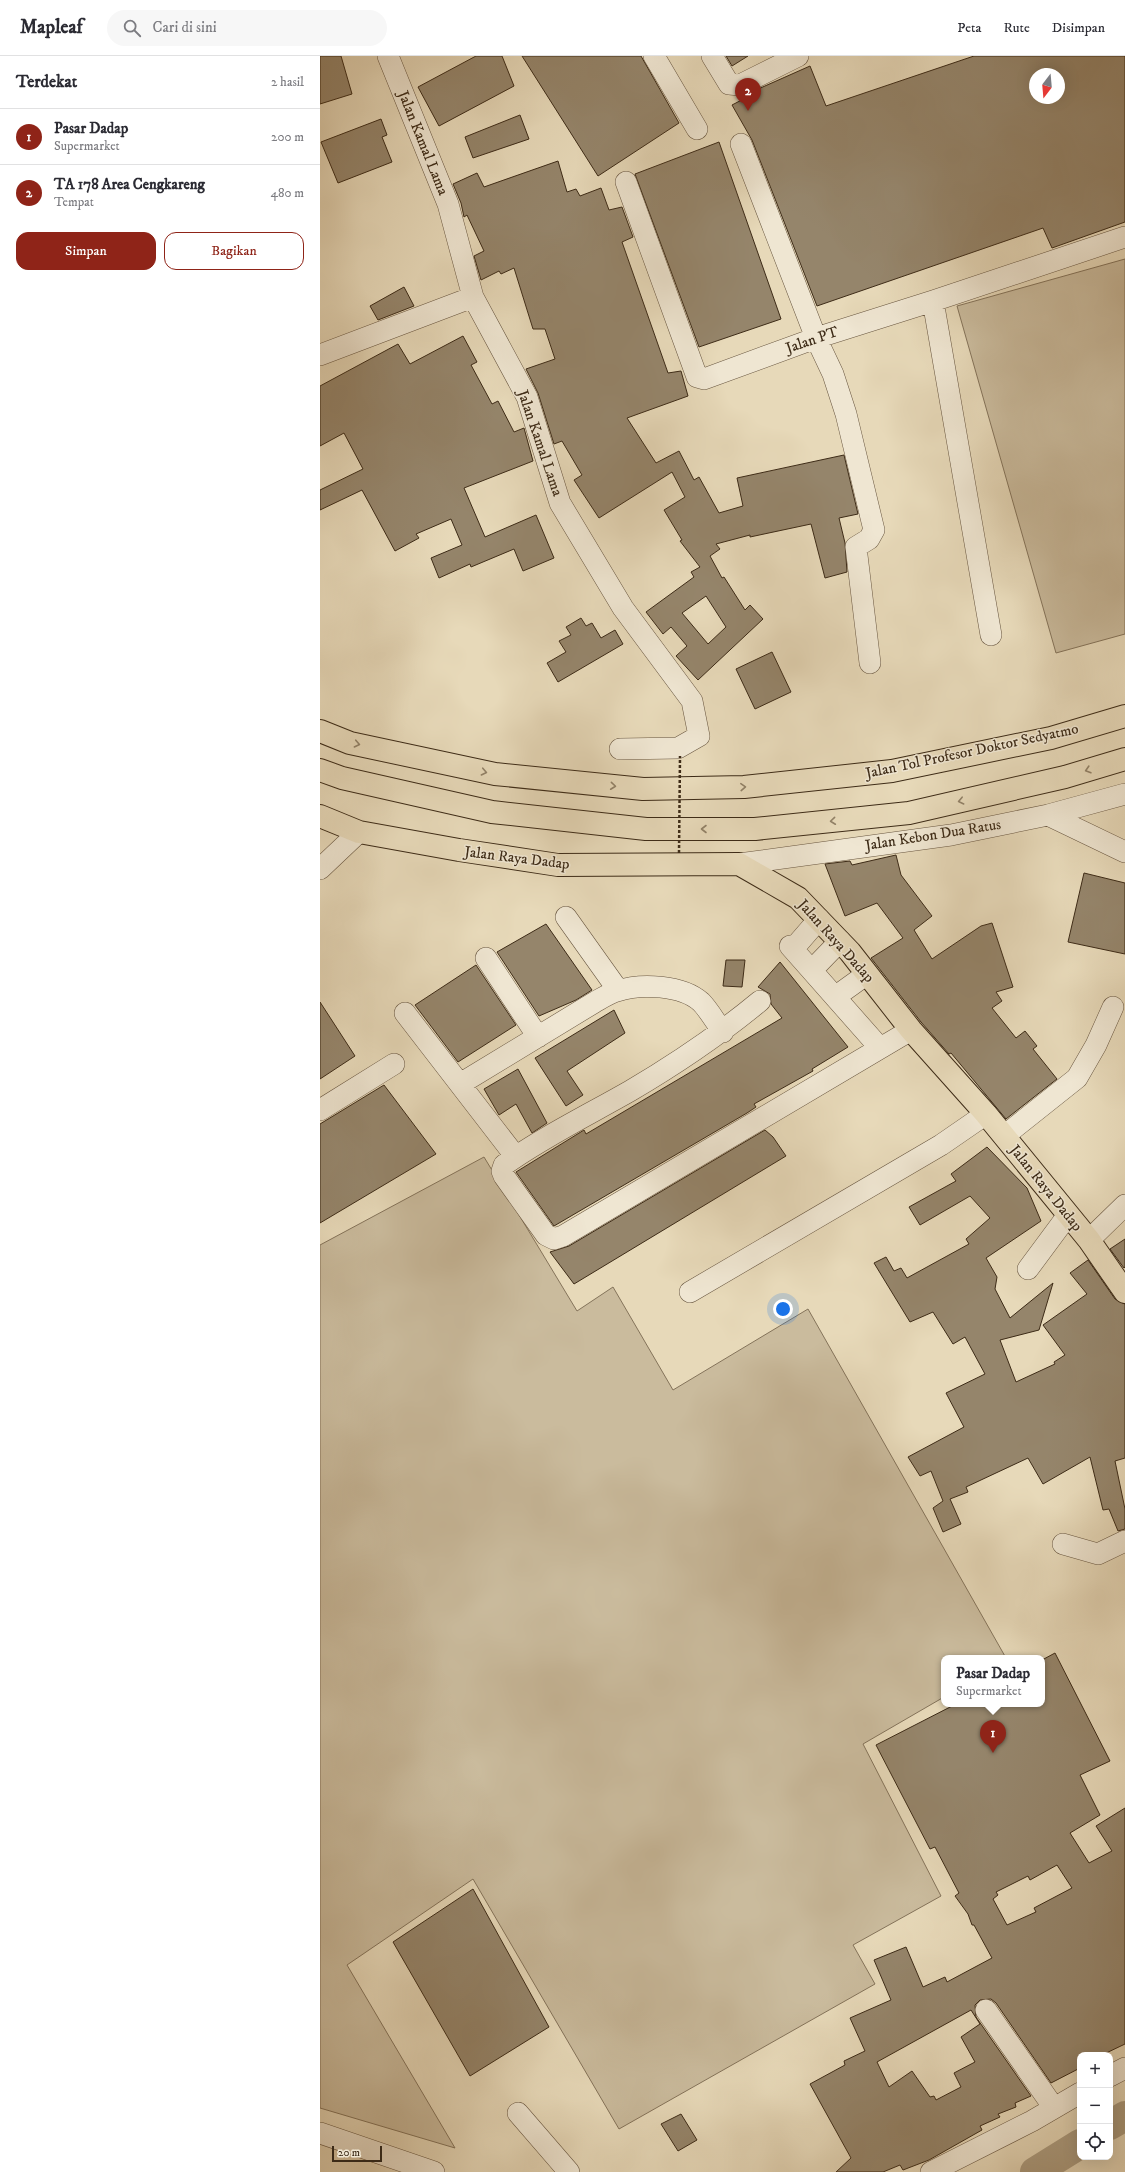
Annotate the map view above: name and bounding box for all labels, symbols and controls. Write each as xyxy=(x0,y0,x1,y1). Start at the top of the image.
search box xyxy=(107,10,387,46)
text: Mapleaf xyxy=(20,16,83,39)
icon: search xyxy=(121,17,143,39)
text: Cari di sini xyxy=(153,18,217,37)
text: Peta xyxy=(957,19,982,37)
text: Rute xyxy=(1004,19,1030,37)
text: Disimpan xyxy=(1052,19,1105,37)
north arrow xyxy=(1029,68,1065,104)
text: Terdekat xyxy=(16,71,77,93)
text: 2 hasil xyxy=(271,74,304,90)
pin: 2 xyxy=(735,78,761,111)
street label: Jalan Kamal Lama xyxy=(393,86,453,199)
text: Pasar Dadap xyxy=(54,119,128,138)
text: 1 xyxy=(27,129,31,145)
text: 200 m xyxy=(271,129,304,145)
text: Supermarket xyxy=(54,138,120,154)
text: TA 178 Area Cengkareng xyxy=(54,175,205,194)
text: 2 xyxy=(26,185,32,201)
text: 480 m xyxy=(270,185,304,201)
text: Tempat xyxy=(54,194,94,210)
button: Simpan xyxy=(16,232,156,270)
button: Bagikan xyxy=(164,232,304,270)
street label: Jalan PT xyxy=(781,322,841,358)
street label: Jalan Kamal Lama xyxy=(512,385,567,499)
street label: Jalan Tol Profesor Doktor Sedyatmo xyxy=(862,719,1080,783)
one-way arrow xyxy=(354,740,360,748)
one-way arrow xyxy=(1084,765,1091,774)
one-way arrow xyxy=(481,767,487,775)
one-way arrow xyxy=(610,781,616,790)
one-way arrow xyxy=(740,782,746,791)
one-way arrow xyxy=(958,797,965,805)
street label: Jalan Kebon Dua Ratus xyxy=(862,815,1002,855)
one-way arrow xyxy=(830,816,836,825)
one-way arrow xyxy=(701,825,707,833)
street label: Jalan Raya Dadap xyxy=(461,842,571,874)
street label: Jalan Raya Dadap xyxy=(792,894,879,987)
street label: Jalan Raya Dadap xyxy=(1004,1139,1087,1235)
your location xyxy=(773,1299,793,1319)
popup xyxy=(941,1655,1045,1707)
text: Pasar Dadap xyxy=(956,1664,1030,1683)
text: Supermarket xyxy=(956,1683,1022,1699)
pin: 1 xyxy=(980,1720,1006,1753)
map controls xyxy=(1077,2052,1113,2160)
button: + xyxy=(1077,2052,1113,2088)
button: − xyxy=(1077,2088,1113,2124)
button: locate xyxy=(1077,2124,1113,2160)
scale bar xyxy=(332,2144,382,2163)
text: 20 m xyxy=(338,2146,360,2160)

